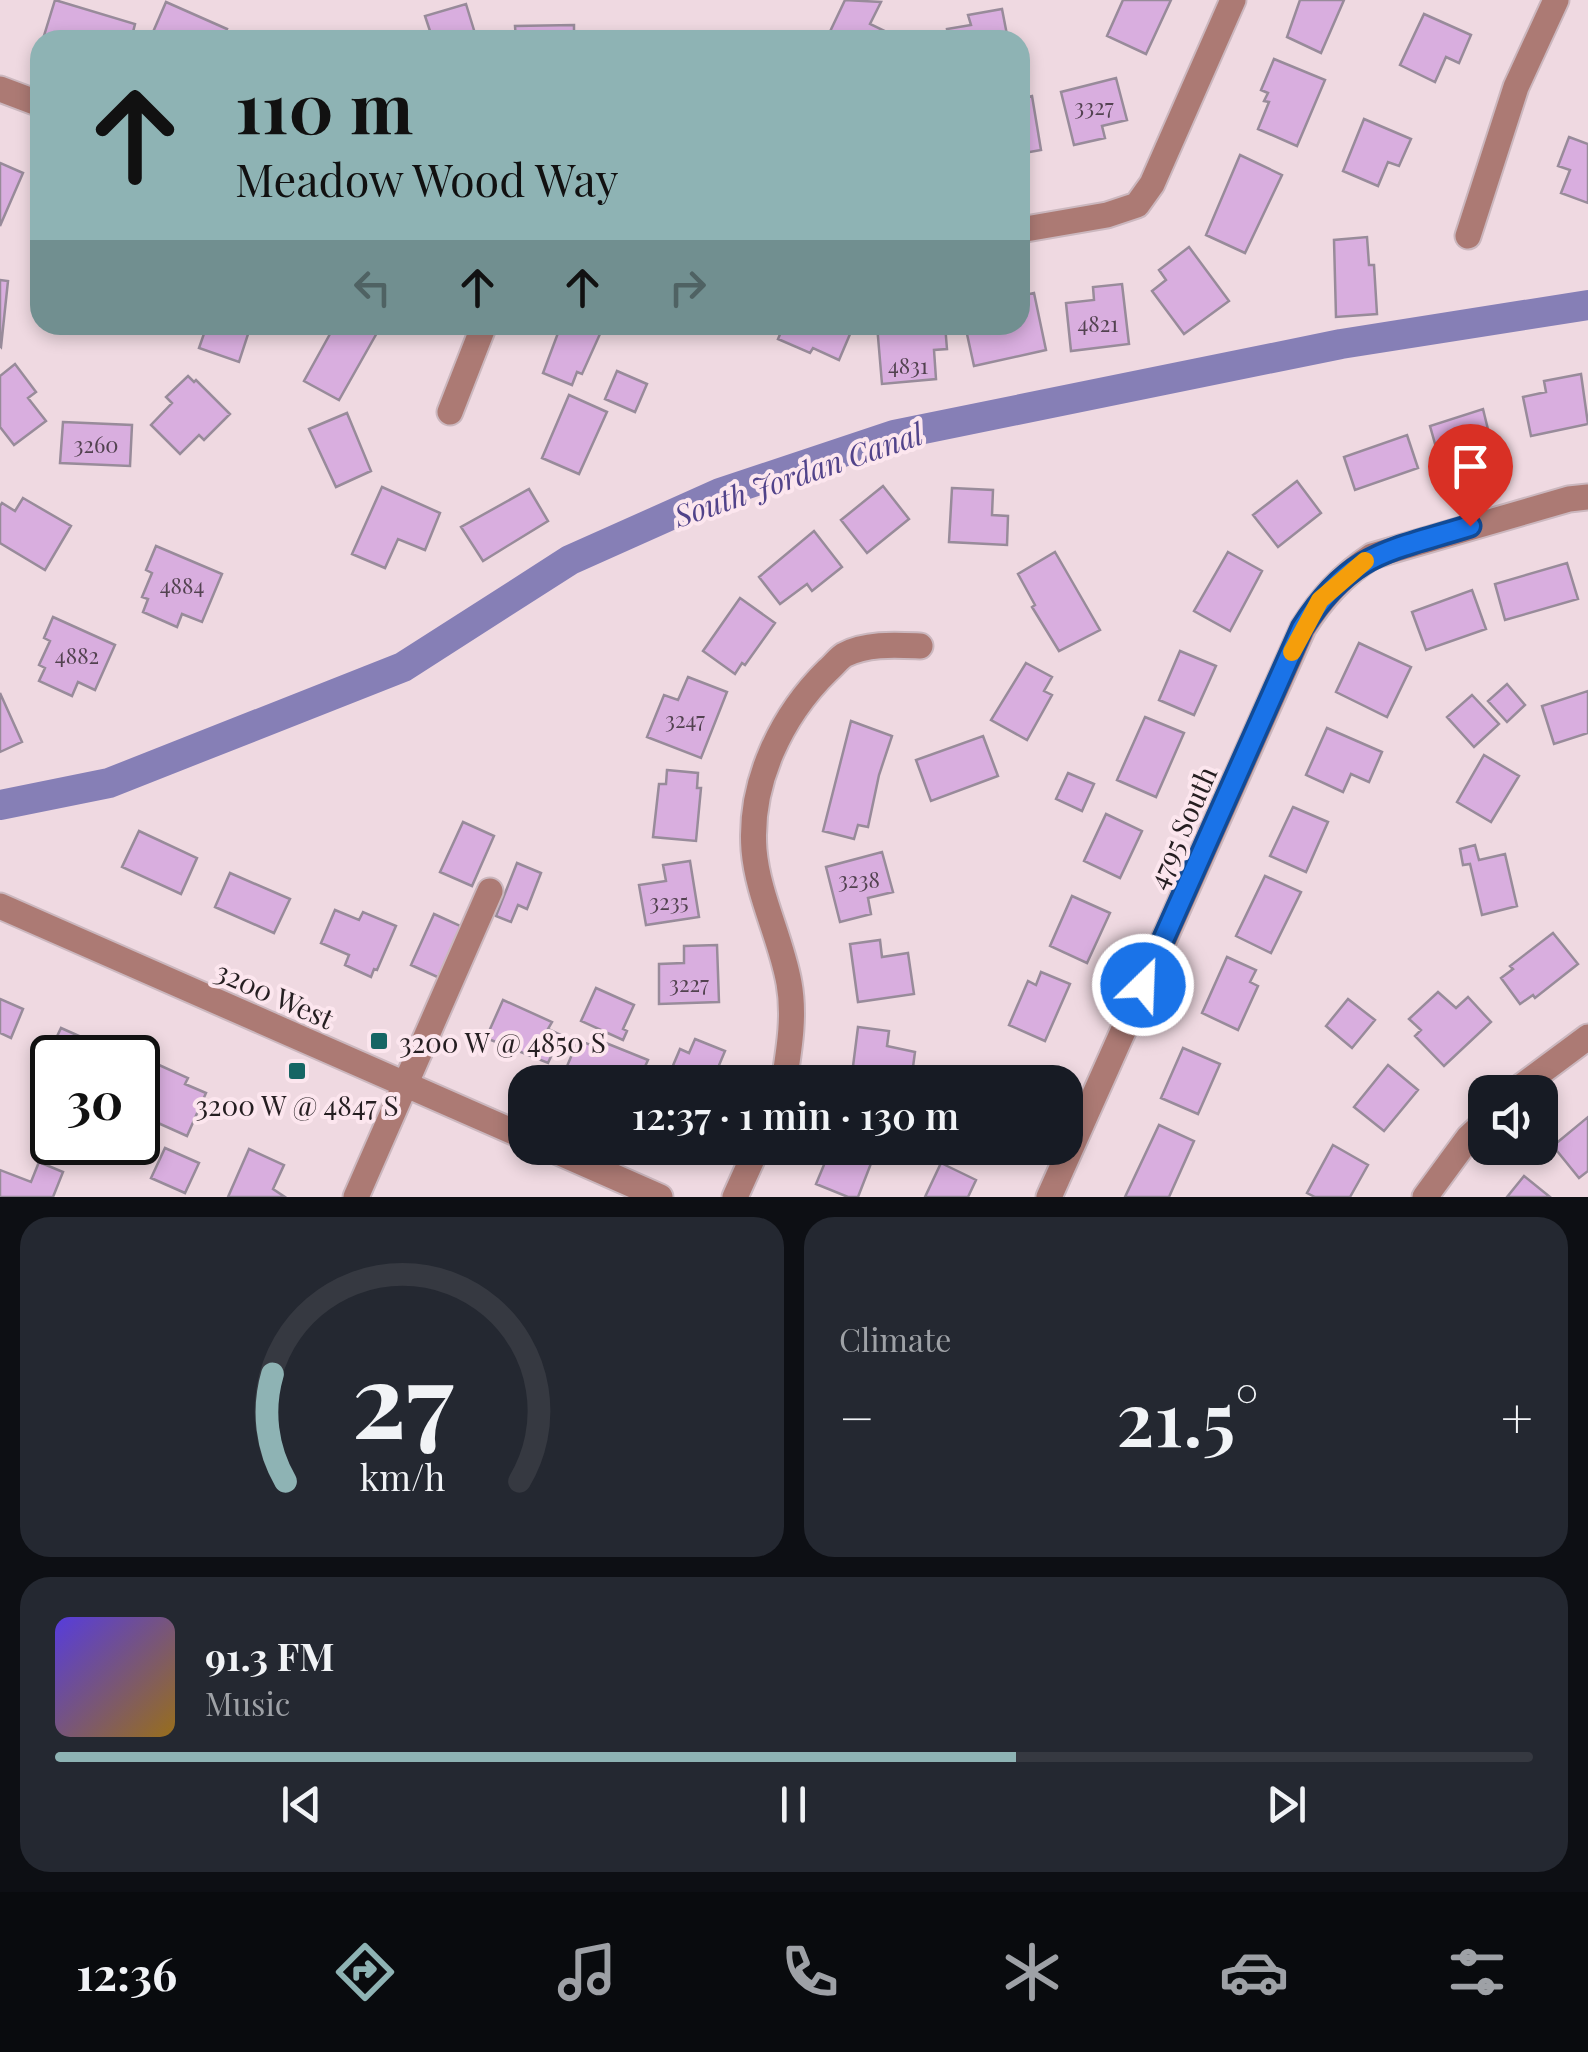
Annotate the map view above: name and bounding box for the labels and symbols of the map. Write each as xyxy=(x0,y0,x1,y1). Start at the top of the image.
house number: 3327 xyxy=(1074,91,1114,121)
house number: 4821 xyxy=(1078,308,1119,338)
house number: 4831 xyxy=(888,350,928,380)
water label: South Jordan Canal xyxy=(667,412,929,536)
pin xyxy=(1428,424,1513,527)
house number: 3260 xyxy=(73,429,119,459)
house number: 4884 xyxy=(160,570,204,600)
house number: 4882 xyxy=(55,640,99,670)
house number: 3247 xyxy=(665,704,705,734)
street label: 4795 South xyxy=(1138,759,1225,894)
house number: 3238 xyxy=(838,864,880,894)
house number: 3235 xyxy=(649,886,689,916)
position arrow xyxy=(1091,933,1195,1037)
street label: 3200 West xyxy=(210,952,341,1037)
house number: 3227 xyxy=(669,968,709,998)
place label: 3200 W @ 4850 S xyxy=(399,1023,606,1060)
marker: 3200 W @ 4850 S xyxy=(368,1030,390,1052)
speed limit sign: 30 xyxy=(30,1035,160,1165)
marker: 3200 W @ 4847 S xyxy=(286,1060,308,1082)
place label: 3200 W @ 4847 S xyxy=(195,1086,399,1123)

